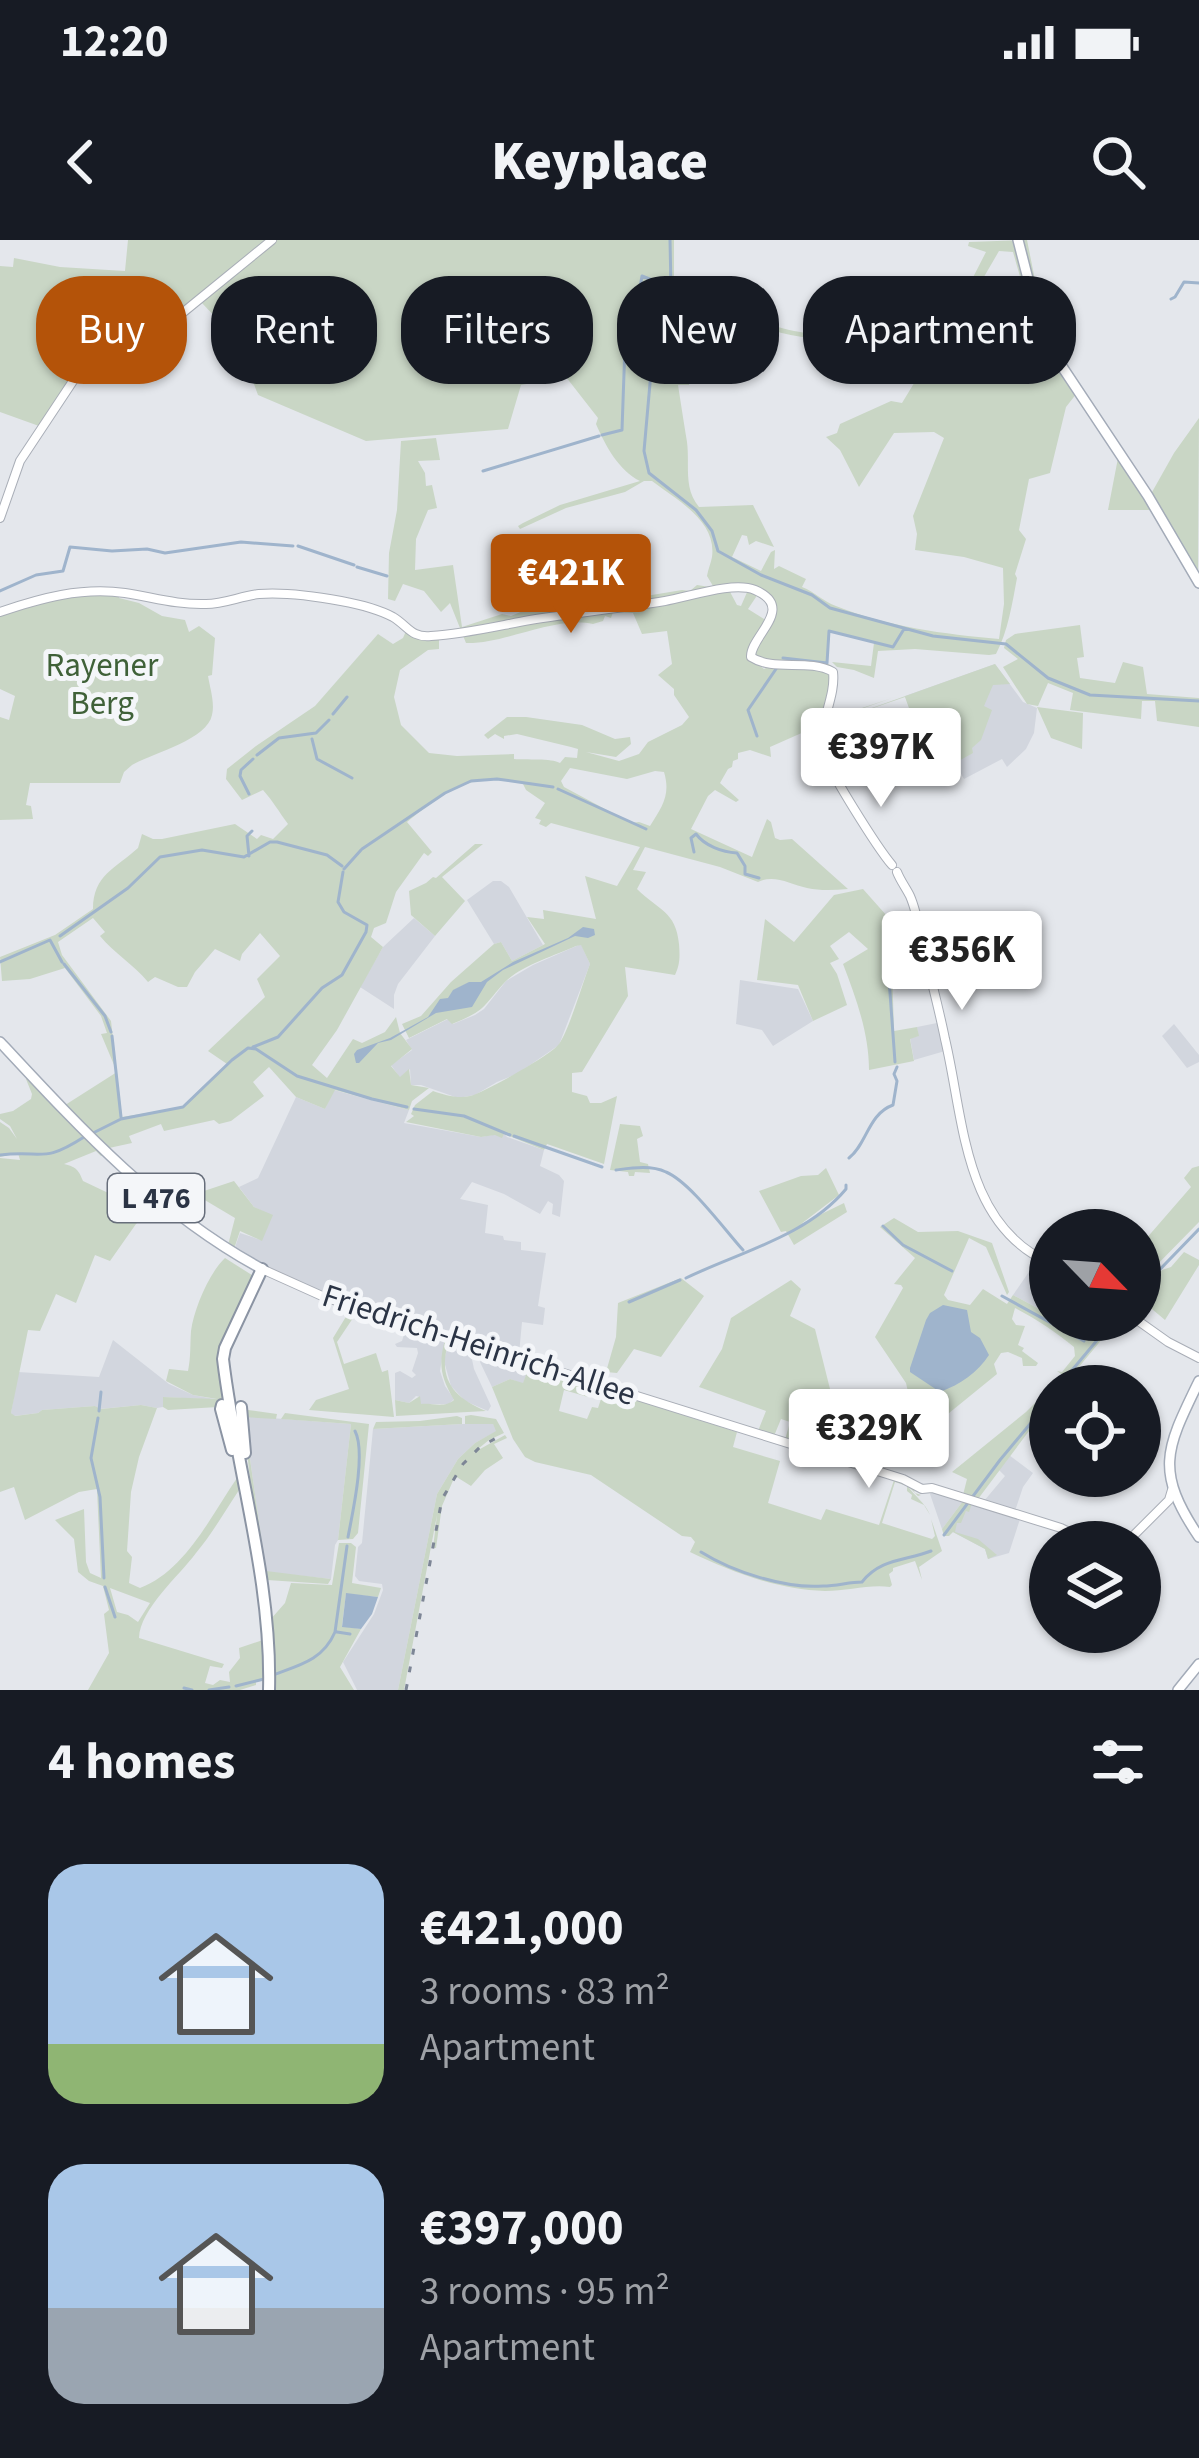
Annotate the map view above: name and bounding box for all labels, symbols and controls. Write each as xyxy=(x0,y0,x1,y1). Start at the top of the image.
text: 12:20 xyxy=(60,10,169,74)
text: Keyplace xyxy=(491,124,708,201)
icon: back xyxy=(48,129,114,195)
icon: search xyxy=(1085,129,1151,195)
chip: Buy xyxy=(36,276,187,384)
chip: Rent xyxy=(211,276,377,384)
chip: Filters xyxy=(401,276,593,384)
chip: New xyxy=(617,276,779,384)
chip: Apartment xyxy=(803,276,1076,384)
pin: €421K xyxy=(487,534,655,636)
text: €421K xyxy=(518,545,624,601)
park label: Rayener Berg xyxy=(46,642,159,727)
pin: €397K xyxy=(797,708,965,810)
text: €397K xyxy=(828,719,934,775)
pin: €356K xyxy=(878,911,1046,1013)
text: €356K xyxy=(909,922,1015,978)
road number: L 476 xyxy=(108,1174,204,1222)
north arrow xyxy=(1029,1209,1161,1341)
map controls xyxy=(1029,1209,1161,1653)
street label: Friedrich-Heinrich-Allee xyxy=(316,1272,642,1418)
button: locate xyxy=(1029,1365,1161,1497)
pin: €329K xyxy=(785,1389,953,1491)
text: €329K xyxy=(816,1400,922,1456)
button: layers xyxy=(1029,1521,1161,1653)
text: 4 homes xyxy=(48,1726,235,1798)
icon: filters xyxy=(1085,1729,1151,1795)
text: €421,000 xyxy=(420,1892,624,1964)
icon: home xyxy=(144,1912,288,2056)
text: 3 rooms · 83 m² xyxy=(420,1964,670,2020)
text: Apartment xyxy=(420,2020,595,2076)
text: €397,000 xyxy=(420,2192,624,2264)
icon: home xyxy=(144,2212,288,2356)
text: 3 rooms · 95 m² xyxy=(420,2264,670,2320)
text: Apartment xyxy=(420,2320,595,2376)

